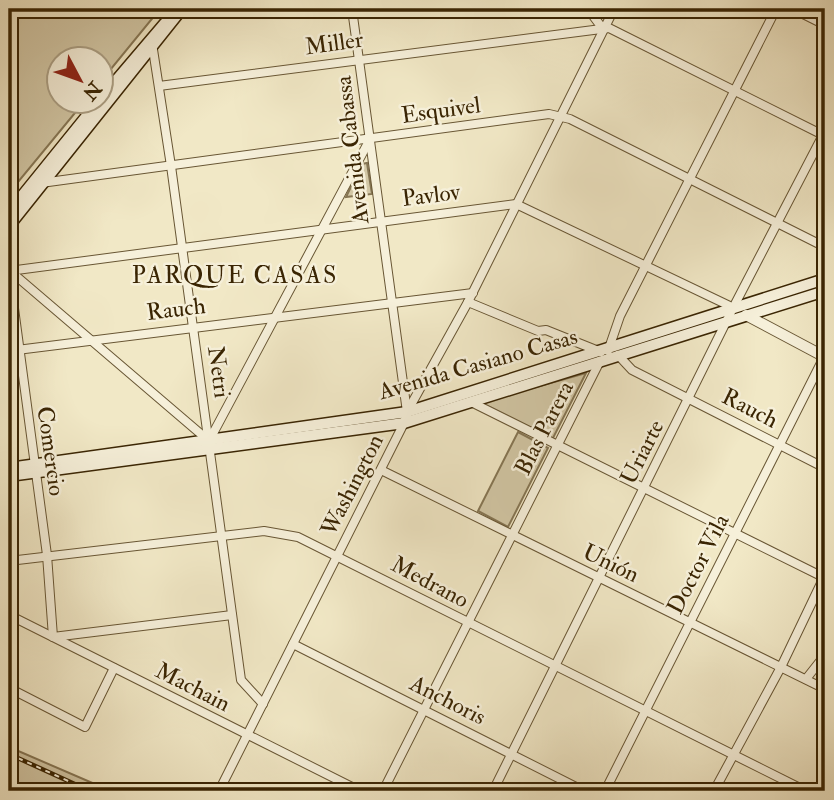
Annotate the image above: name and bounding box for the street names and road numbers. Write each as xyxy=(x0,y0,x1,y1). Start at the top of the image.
street label: Miller xyxy=(303,25,365,61)
street label: Avenida Cabassa xyxy=(328,74,376,227)
street label: Esquivel xyxy=(400,90,483,130)
street label: Pavlov xyxy=(400,177,463,213)
street label: Rauch xyxy=(145,291,207,327)
street label: Avenida Casiano Casas xyxy=(374,322,581,407)
street label: Netri xyxy=(201,344,237,400)
street label: Blas Parera xyxy=(508,376,580,480)
street label: Rauch xyxy=(717,382,783,434)
street label: Comercio xyxy=(30,404,72,498)
street label: Uriarte xyxy=(614,415,671,489)
street label: Washington xyxy=(314,429,390,542)
street label: Doctor Vila xyxy=(660,509,736,619)
street label: Unión xyxy=(578,537,644,589)
street label: Medrano xyxy=(386,550,474,614)
street label: Machain xyxy=(151,656,236,718)
street label: Anchoris xyxy=(404,668,491,731)

